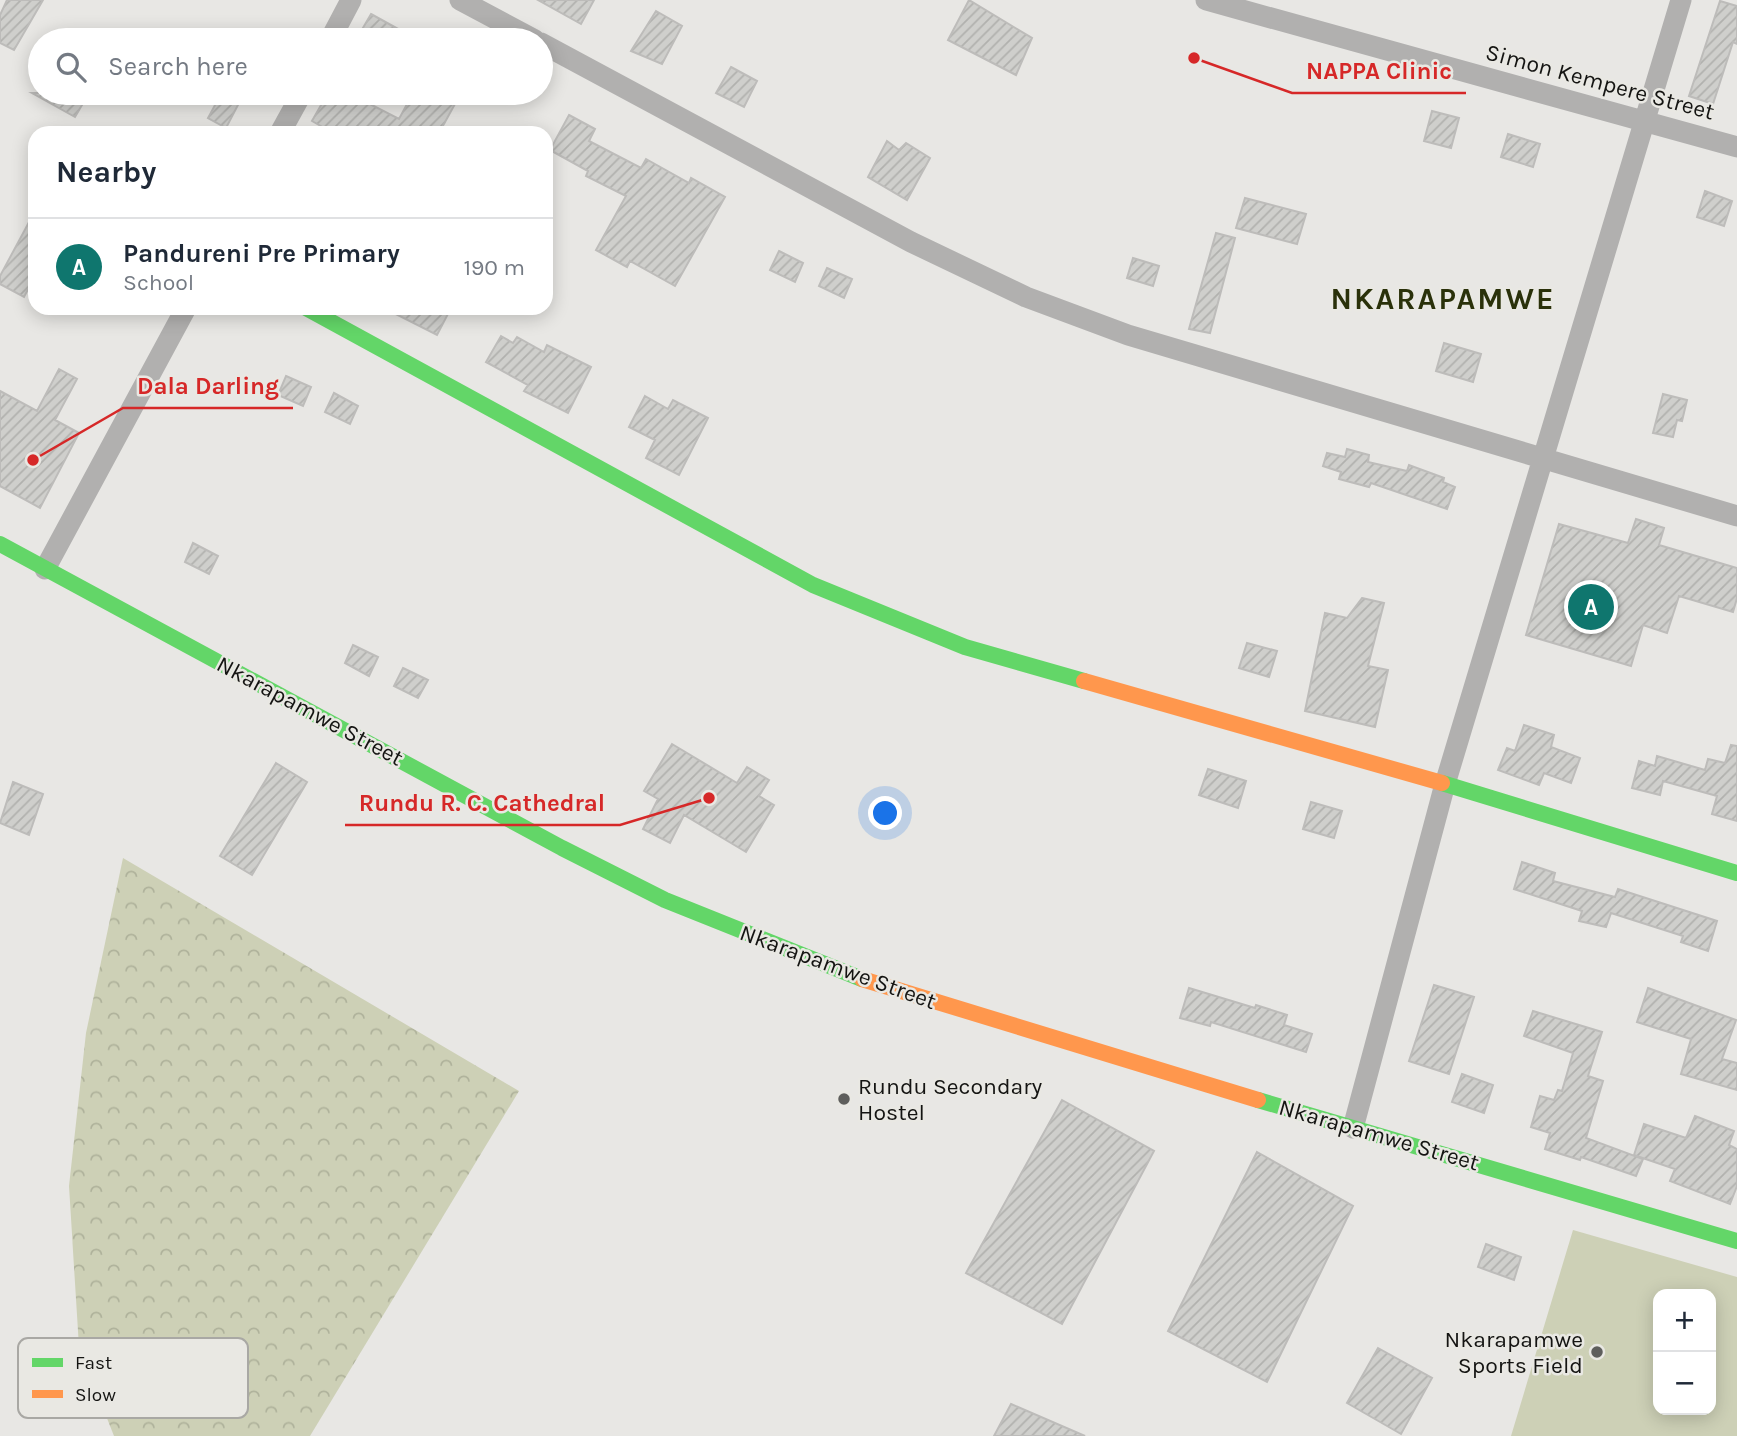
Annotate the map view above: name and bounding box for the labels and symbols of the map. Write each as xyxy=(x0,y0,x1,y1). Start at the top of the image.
street label: Simon Kempere Street xyxy=(1483,38,1718,126)
callout: NAPPA Clinic xyxy=(1292,48,1466,93)
text: NAPPA Clinic xyxy=(1306,57,1452,85)
district label: NKARAPAMWE xyxy=(1330,281,1556,317)
callout: Dala Darling xyxy=(123,363,293,408)
text: Dala Darling xyxy=(137,372,279,400)
pin: A xyxy=(1568,581,1614,633)
street label: Nkarapamwe Street xyxy=(212,650,408,772)
callout: Rundu R. C. Cathedral xyxy=(345,780,620,825)
text: Rundu R. C. Cathedral xyxy=(359,789,605,817)
your location xyxy=(868,796,902,830)
street label: Nkarapamwe Street xyxy=(736,919,940,1015)
place label: Rundu Secondary Hostel xyxy=(858,1073,1043,1126)
marker: Rundu Secondary Hostel xyxy=(836,1091,852,1107)
street label: Nkarapamwe Street xyxy=(1276,1093,1483,1177)
place label: Nkarapamwe Sports Field xyxy=(1445,1326,1583,1379)
legend xyxy=(18,1338,248,1418)
marker: Nkarapamwe Sports Field xyxy=(1589,1344,1605,1360)
text: Fast xyxy=(75,1352,112,1374)
text: Slow xyxy=(75,1384,116,1406)

